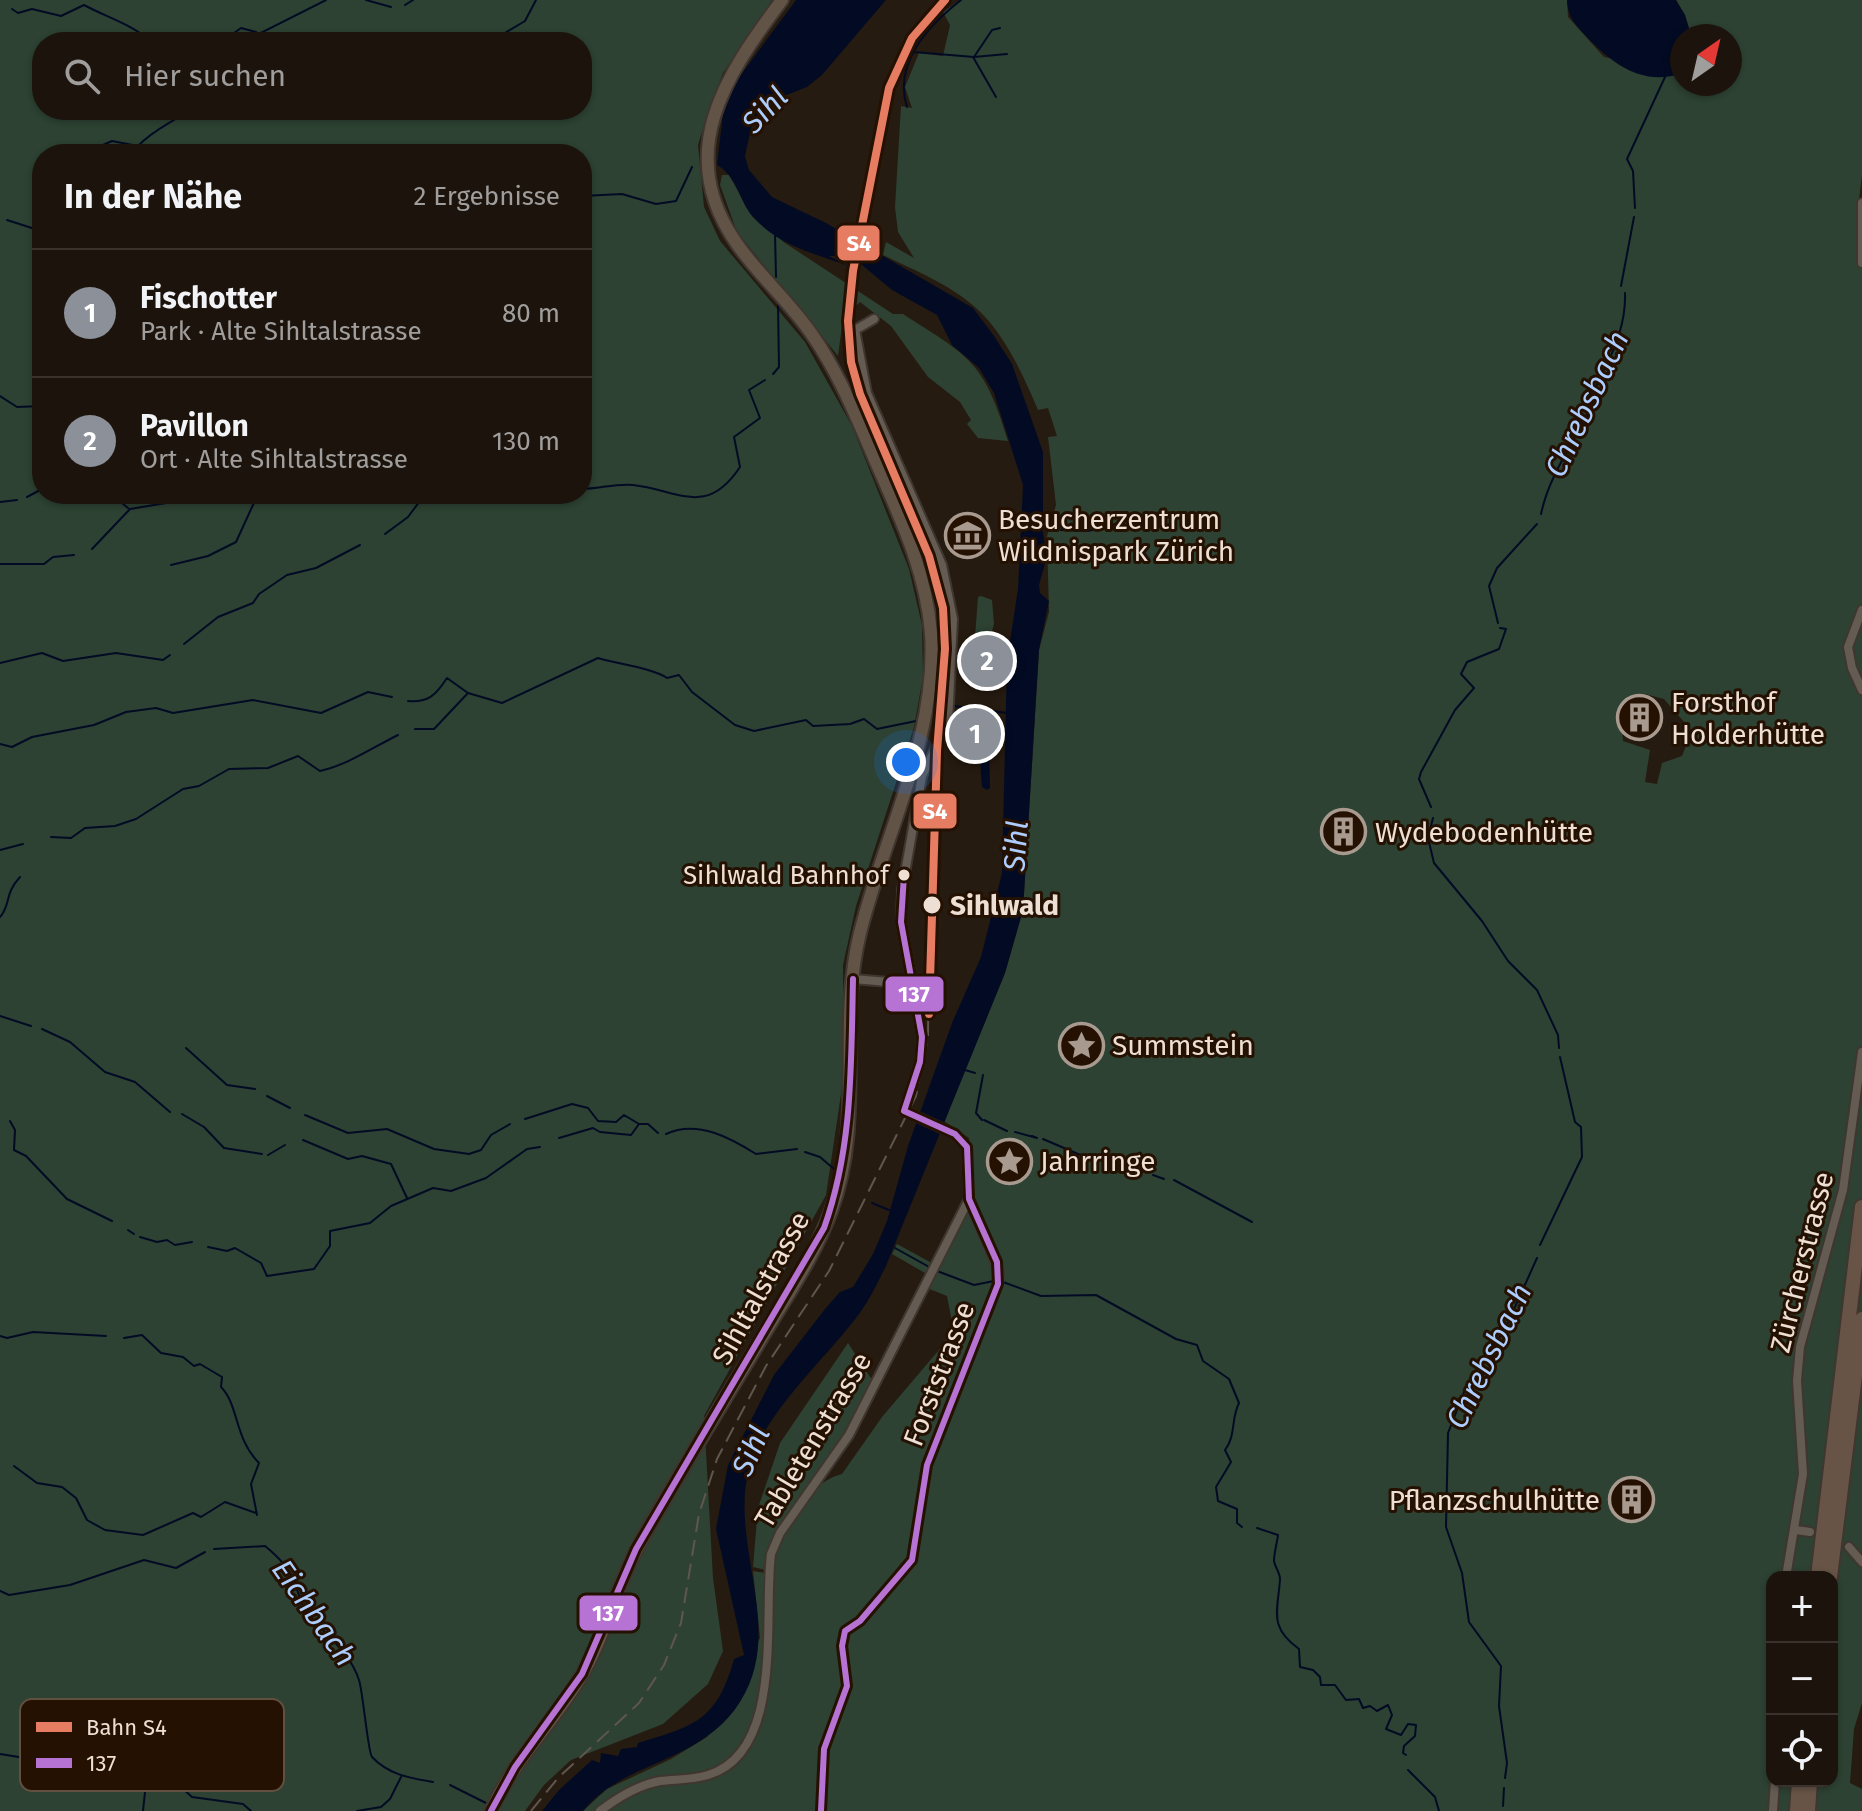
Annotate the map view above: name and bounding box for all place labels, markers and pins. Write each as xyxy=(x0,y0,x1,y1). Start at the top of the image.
place label: Besucherzentrum Wildnispark Zürich xyxy=(998,503,1234,568)
museum icon: Besucherzentrum Wildnispark Zürich xyxy=(943,511,991,559)
pin: 2 xyxy=(961,631,1013,691)
place label: Forsthof Holderhütte xyxy=(1671,686,1825,751)
building icon: Forsthof Holderhütte xyxy=(1616,694,1664,742)
pin: 1 xyxy=(949,704,1001,764)
building icon: Wydebodenhütte xyxy=(1320,808,1368,856)
place label: Wydebodenhütte xyxy=(1375,816,1593,849)
place label: Sihlwald Bahnhof xyxy=(683,860,891,891)
marker: Sihlwald Bahnhof xyxy=(896,867,912,883)
place label: Sihlwald xyxy=(950,889,1059,922)
marker: Sihlwald xyxy=(921,894,943,916)
place icon: Summstein xyxy=(1057,1021,1105,1069)
place label: Summstein xyxy=(1112,1029,1254,1062)
place icon: Jahrringe xyxy=(985,1137,1033,1185)
place label: Jahrringe xyxy=(1040,1145,1155,1178)
building icon: Pflanzschulhütte xyxy=(1607,1476,1655,1524)
place label: Pflanzschulhütte xyxy=(1389,1484,1600,1517)

